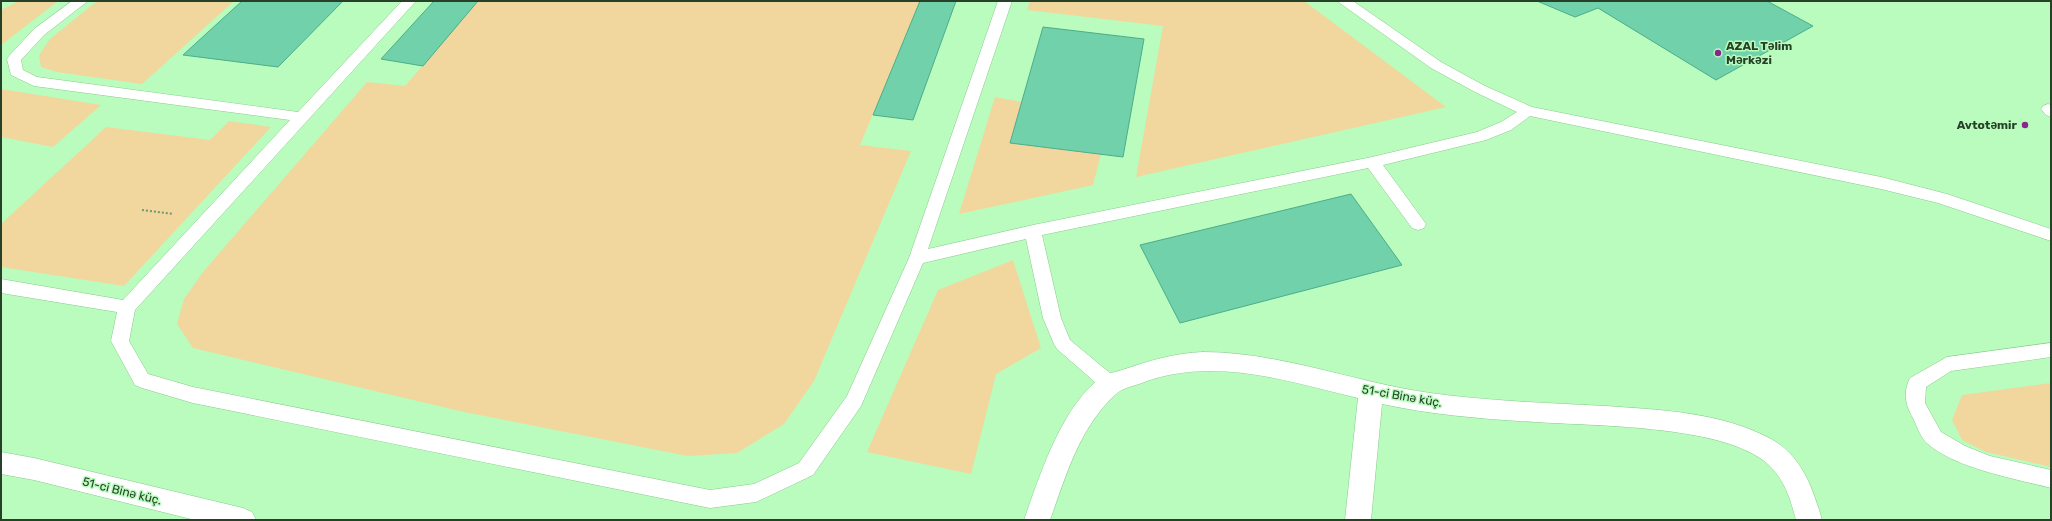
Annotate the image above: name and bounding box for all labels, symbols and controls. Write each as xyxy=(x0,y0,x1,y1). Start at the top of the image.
place label: AZAL Təlim Mərkəzi xyxy=(1726,39,1792,67)
marker: AZAL Təlim Mərkəzi xyxy=(1713,48,1723,58)
place label: Avtotəmir xyxy=(1957,118,2018,132)
marker: Avtotəmir xyxy=(2020,120,2030,130)
street label: 51-ci Binə küç. xyxy=(1361,382,1443,410)
street label: 51-ci Binə küç. xyxy=(81,474,163,508)

